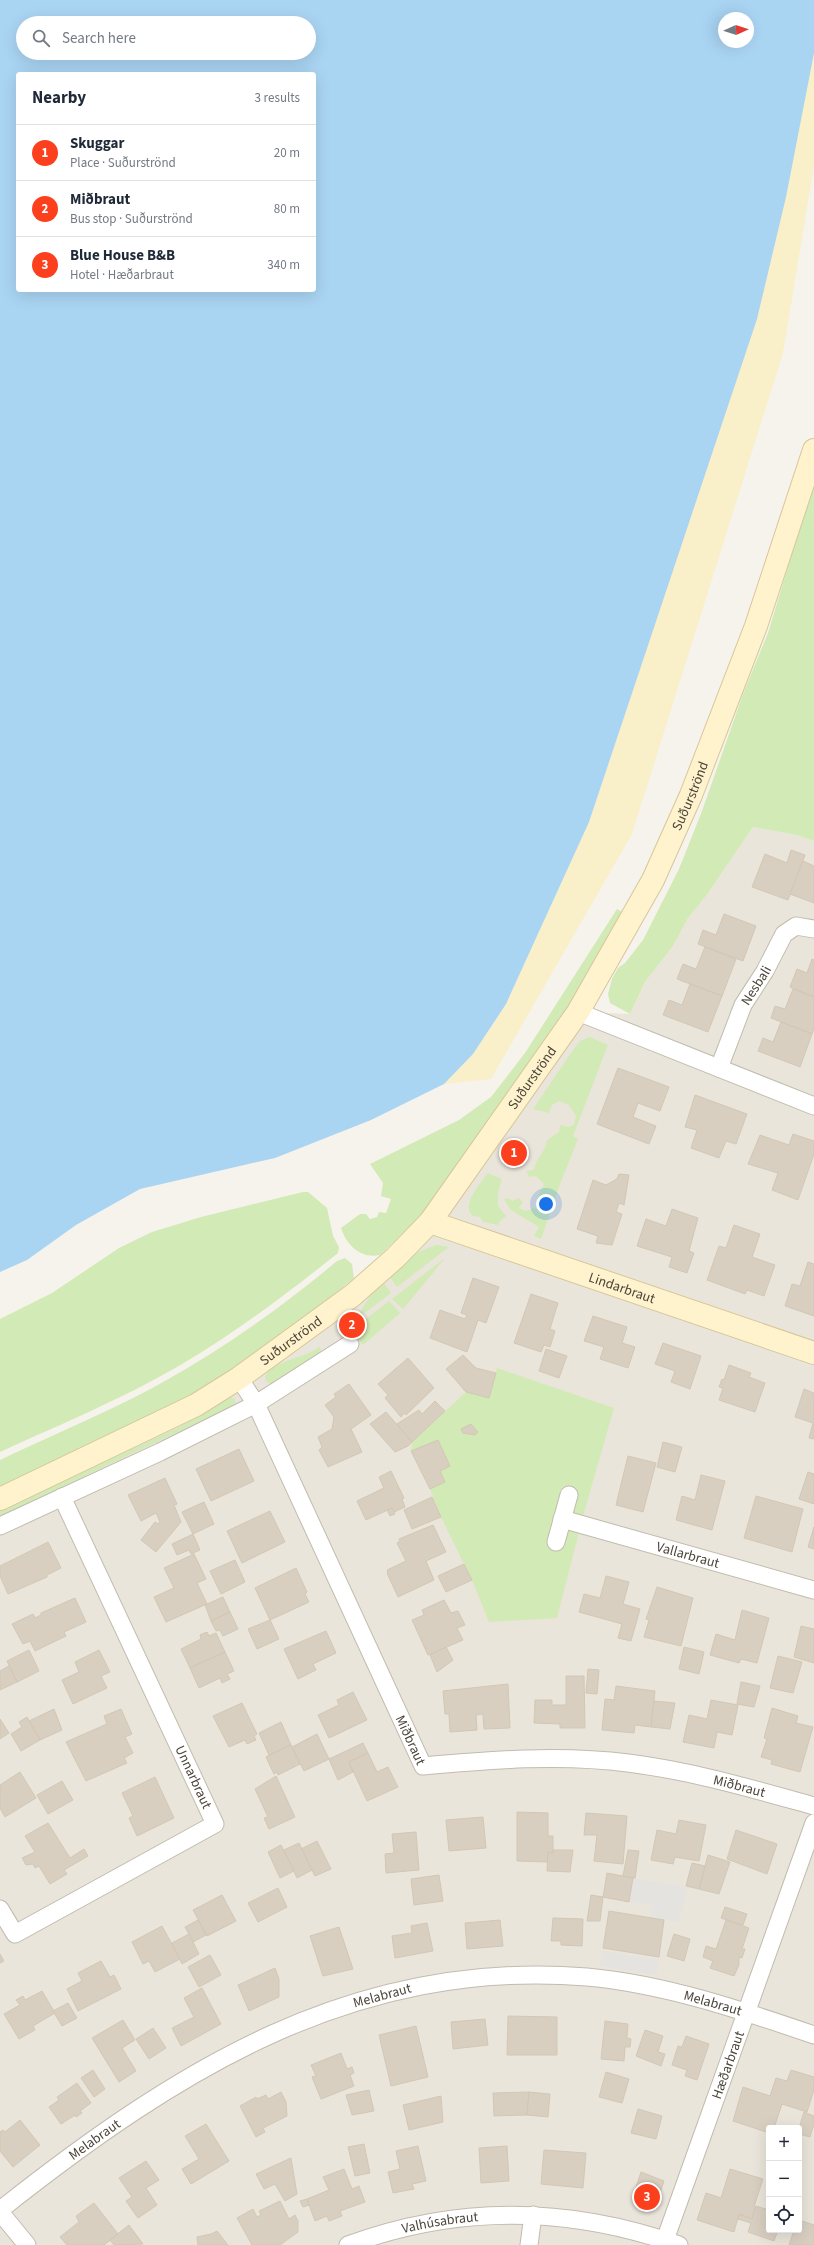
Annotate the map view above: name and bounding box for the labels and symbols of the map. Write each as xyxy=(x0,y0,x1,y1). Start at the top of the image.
north arrow xyxy=(718,12,754,48)
street label: Suðurströnd xyxy=(667,759,714,834)
street label: Nesbali xyxy=(736,963,777,1009)
street label: Suðurströnd xyxy=(503,1042,562,1114)
pin: 1 xyxy=(501,1138,527,1168)
your location xyxy=(536,1194,556,1214)
street label: Lindarbraut xyxy=(586,1268,658,1309)
pin: 2 xyxy=(339,1310,365,1340)
street label: Suðurströnd xyxy=(256,1312,327,1371)
street label: Vallarbraut xyxy=(654,1537,722,1574)
street label: Miðbraut xyxy=(390,1712,430,1769)
street label: Unnarbraut xyxy=(170,1742,217,1813)
street label: Miðbraut xyxy=(711,1770,768,1803)
street label: Melabraut xyxy=(351,1979,414,2013)
street label: Melabraut xyxy=(681,1986,744,2021)
street label: Hæðarbraut xyxy=(707,2028,750,2102)
street label: Melabraut xyxy=(65,2114,125,2165)
pin: 3 xyxy=(634,2182,660,2212)
street label: Valhúsabraut xyxy=(400,2207,479,2239)

